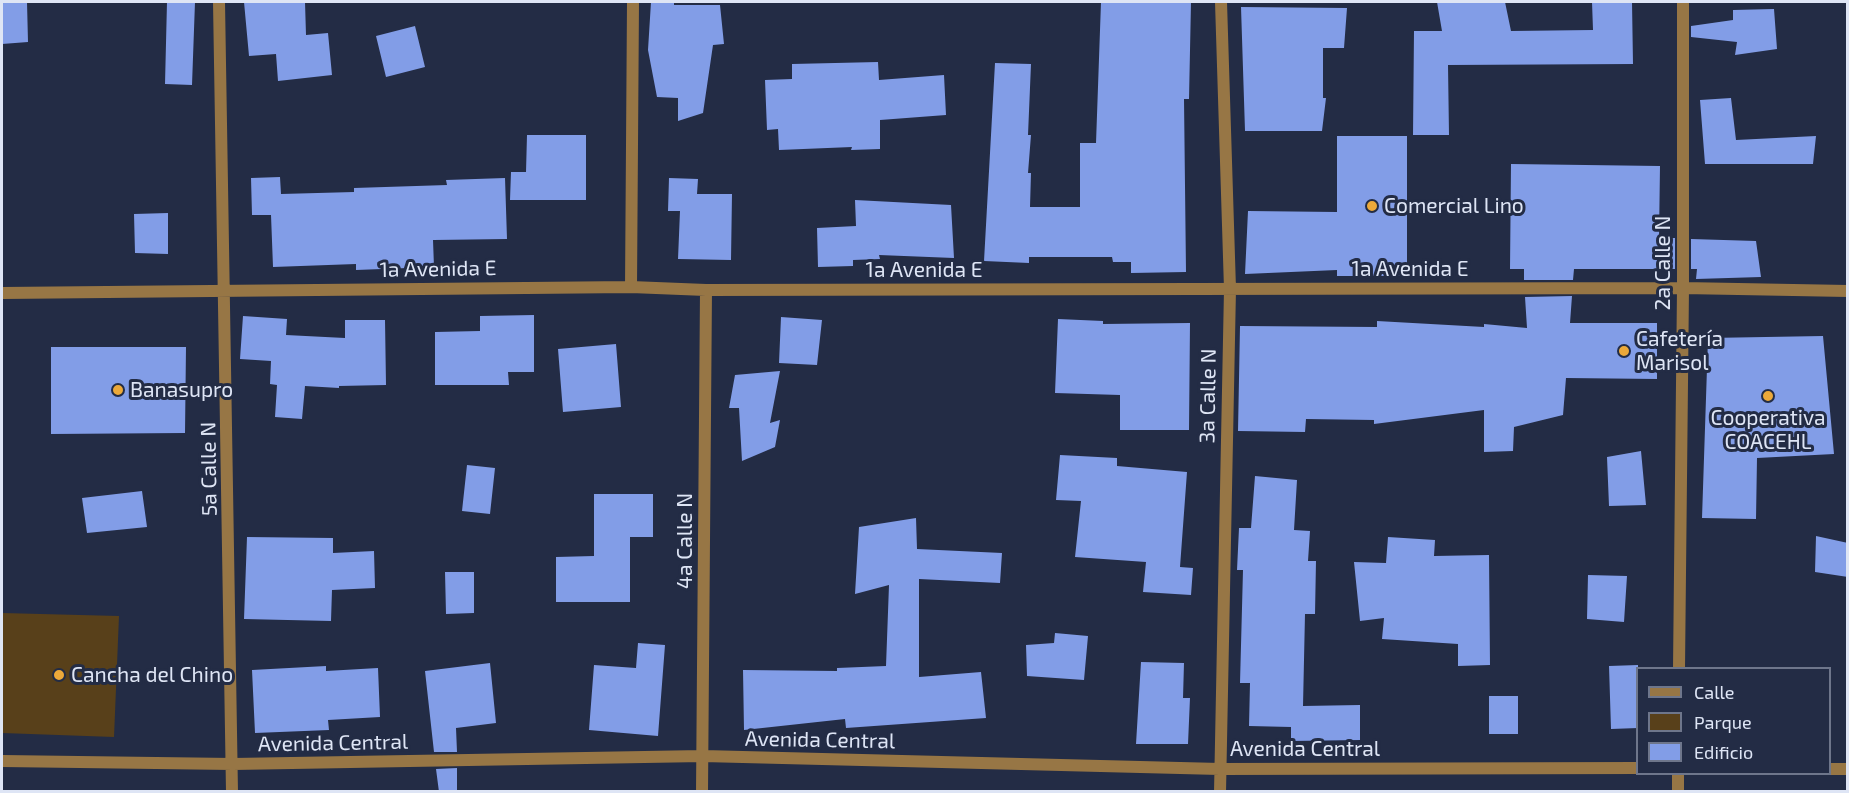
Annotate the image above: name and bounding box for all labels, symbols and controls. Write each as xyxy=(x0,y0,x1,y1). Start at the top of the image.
place label: Comercial Lino xyxy=(1384,193,1524,219)
marker: Comercial Lino xyxy=(1365,199,1379,213)
street label: 2a Calle N xyxy=(1650,216,1676,310)
street label: 1a Avenida E xyxy=(379,255,497,283)
street label: 1a Avenida E xyxy=(1352,256,1468,282)
street label: 1a Avenida E xyxy=(866,257,982,283)
place label: Cafetería Marisol xyxy=(1636,326,1723,376)
marker: Cafetería Marisol xyxy=(1617,344,1631,358)
street label: 3a Calle N xyxy=(1195,348,1221,444)
place label: Banasupro xyxy=(130,377,233,403)
marker: Banasupro xyxy=(111,383,125,397)
marker: Cooperativa COACEHL xyxy=(1761,389,1775,403)
place label: Cooperativa COACEHL xyxy=(1711,405,1825,455)
street label: 5a Calle N xyxy=(196,422,222,516)
street label: 4a Calle N xyxy=(672,493,698,589)
place label: Cancha del Chino xyxy=(71,662,233,688)
legend xyxy=(1636,667,1831,775)
marker: Cancha del Chino xyxy=(52,668,66,682)
text: Calle xyxy=(1694,681,1735,703)
text: Parque xyxy=(1694,711,1752,733)
street label: Avenida Central xyxy=(745,726,895,754)
street label: Avenida Central xyxy=(258,729,408,757)
street label: Avenida Central xyxy=(1230,736,1380,762)
text: Edificio xyxy=(1694,741,1753,763)

